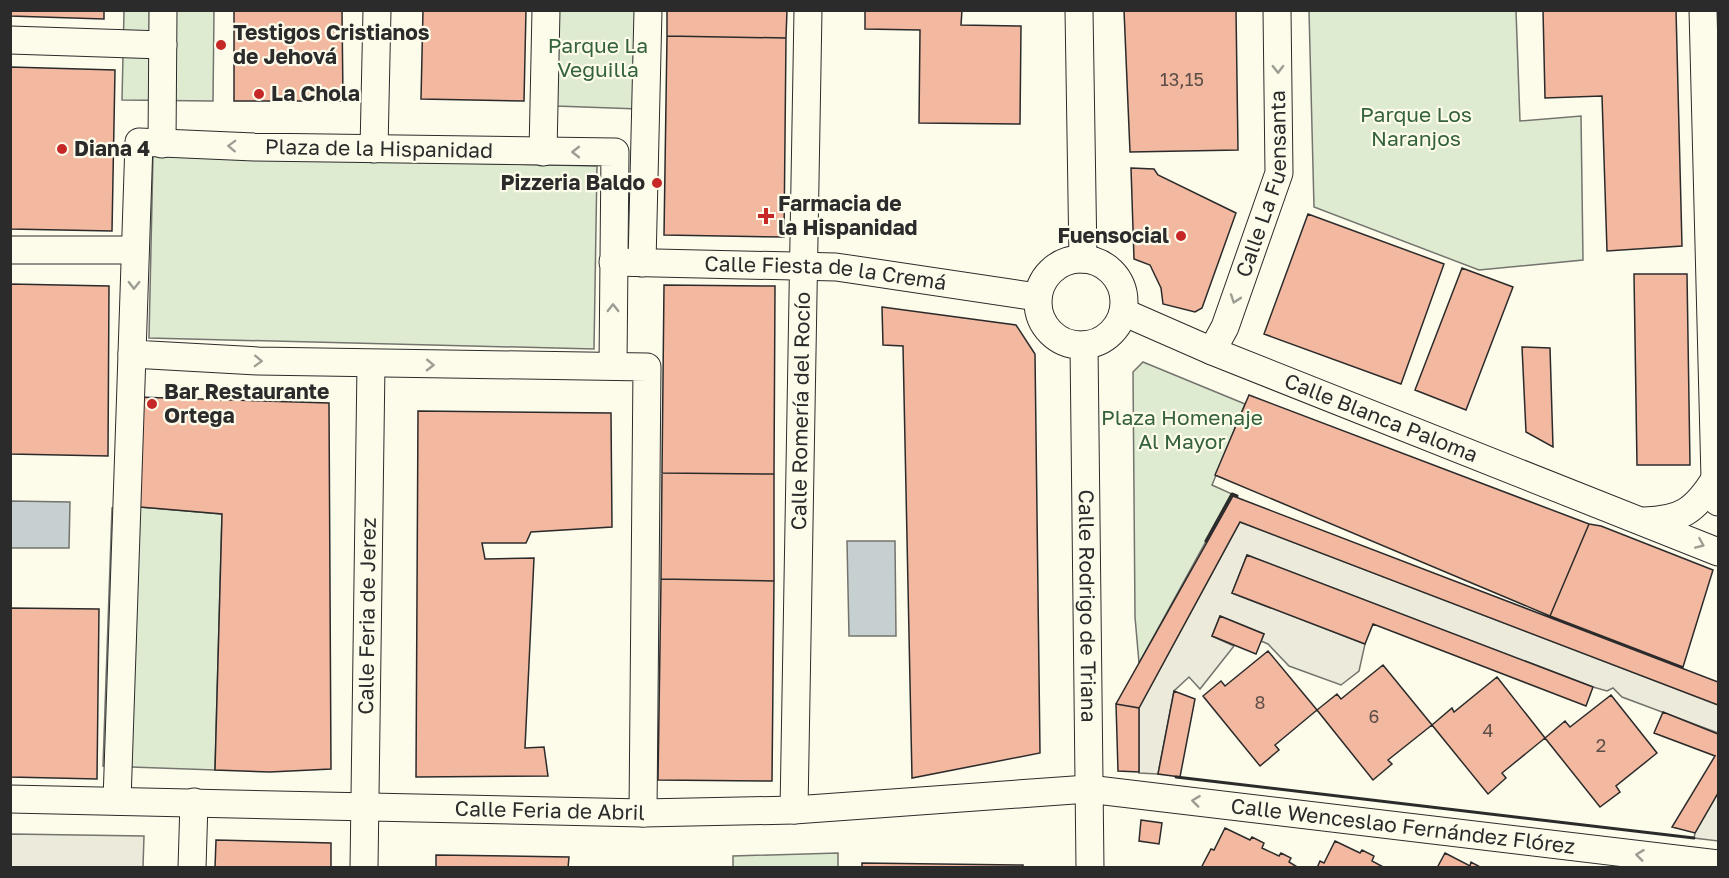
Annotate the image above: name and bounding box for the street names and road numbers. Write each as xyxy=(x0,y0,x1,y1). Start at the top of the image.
street label: Calle La Fuensanta xyxy=(1229,90,1291,281)
street label: Plaza de la Hispanidad xyxy=(265,133,493,163)
street label: Calle Fiesta de la Cremá xyxy=(704,250,948,295)
street label: Calle Romería del Rocío xyxy=(785,291,815,531)
street label: Calle Blanca Paloma xyxy=(1281,367,1482,467)
street label: Calle Rodrigo de Triana xyxy=(1074,489,1102,723)
street label: Calle Feria de Jerez xyxy=(352,517,381,715)
street label: Calle Wenceslao Fernández Flórez xyxy=(1229,792,1577,859)
street label: Calle Feria de Abril xyxy=(455,795,645,825)

